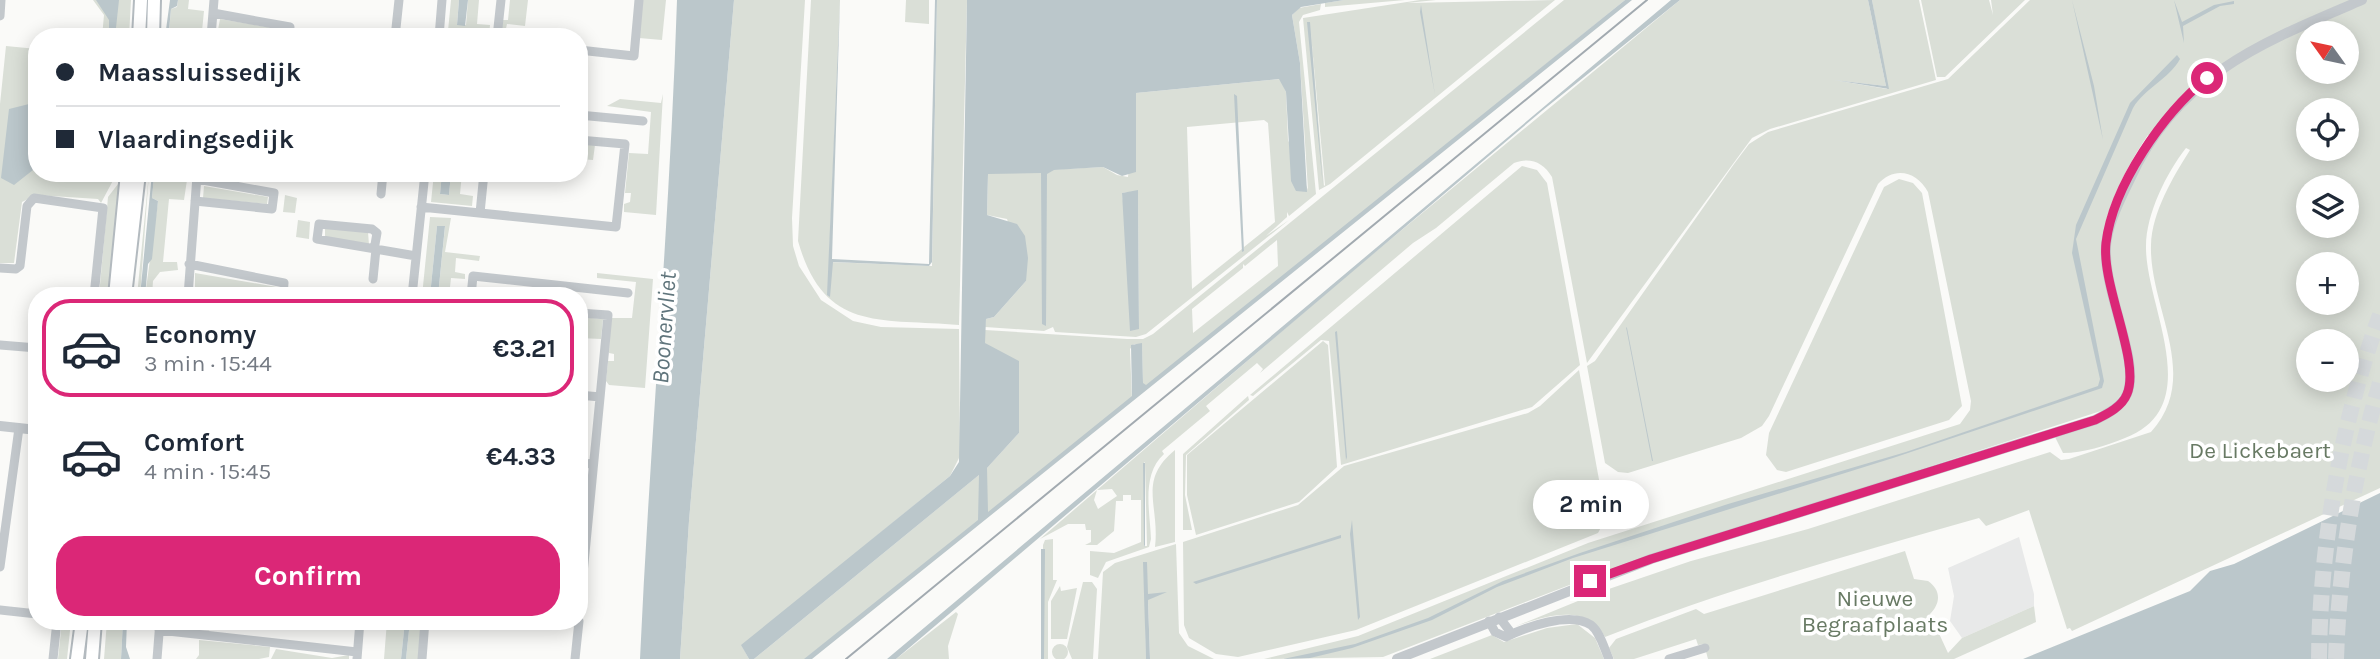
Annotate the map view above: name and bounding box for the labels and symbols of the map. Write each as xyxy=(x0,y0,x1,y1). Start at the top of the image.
north arrow xyxy=(2296,21,2359,84)
route start xyxy=(2191,62,2223,94)
water label: Boonervliet xyxy=(646,270,682,385)
park label: De Lickebaert xyxy=(2189,437,2331,464)
callout: 2 min xyxy=(1532,480,1648,528)
route end xyxy=(1574,565,1606,597)
park label: Nieuwe Begraafplaats xyxy=(1802,585,1948,638)

